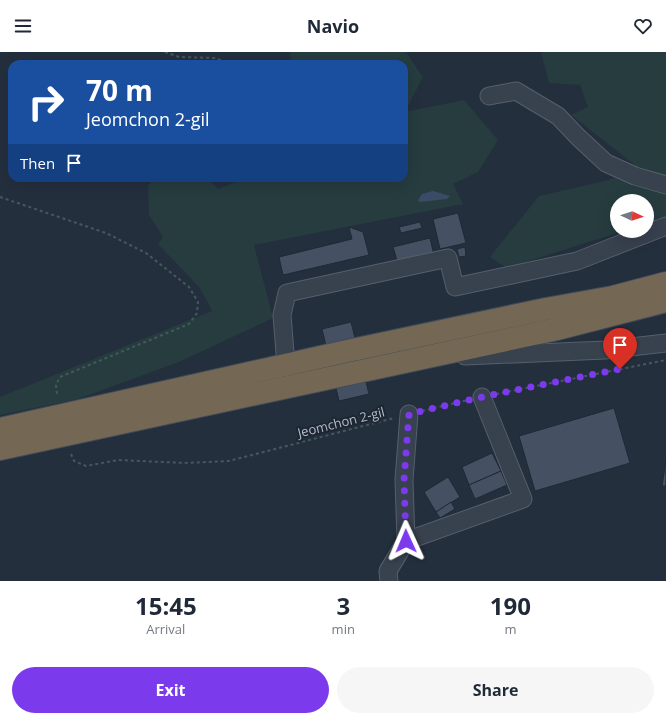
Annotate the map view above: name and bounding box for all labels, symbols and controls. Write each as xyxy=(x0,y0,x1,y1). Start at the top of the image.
text: Navio xyxy=(307,14,359,38)
icon: menu xyxy=(12,15,34,37)
icon: heart xyxy=(632,15,654,37)
text: 70 m xyxy=(86,71,153,109)
icon: right xyxy=(20,76,72,128)
text: Jeomchon 2-gil xyxy=(86,107,210,131)
icon: arrive xyxy=(63,152,85,174)
text: Then xyxy=(20,153,55,173)
north arrow xyxy=(610,194,654,238)
map controls xyxy=(610,194,654,238)
pin xyxy=(603,328,637,369)
icon: arrive xyxy=(609,334,631,356)
street label: Jeomchon 2-gil xyxy=(294,402,386,442)
position arrow xyxy=(385,520,427,562)
text: 15:45 xyxy=(135,589,197,622)
text: 3 xyxy=(336,589,350,622)
text: 190 xyxy=(490,589,531,622)
text: Arrival xyxy=(146,620,185,638)
text: min xyxy=(332,620,355,638)
text: m xyxy=(504,620,516,638)
button: Exit xyxy=(12,667,329,713)
button: Share xyxy=(337,667,654,713)

